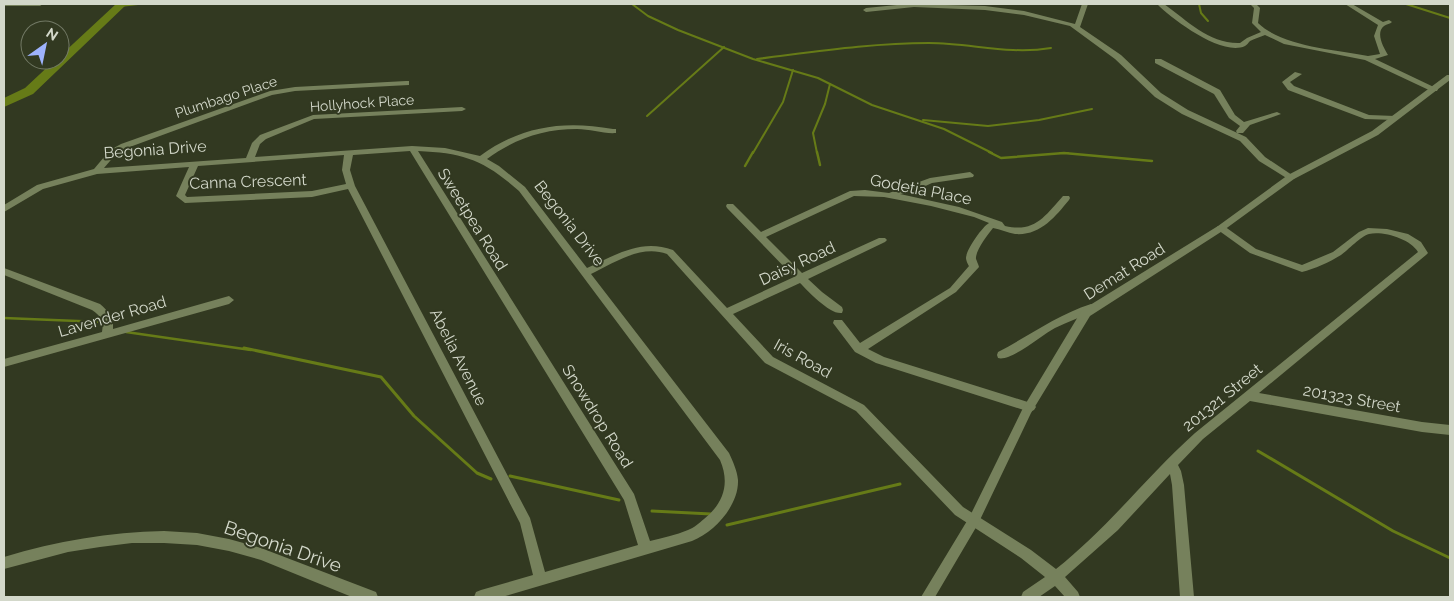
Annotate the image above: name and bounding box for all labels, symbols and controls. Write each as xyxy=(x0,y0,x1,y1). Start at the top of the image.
north arrow xyxy=(20,20,70,70)
text: N xyxy=(43,24,61,44)
street label: Plumbago Place xyxy=(173,73,279,121)
street label: Hollyhock Place xyxy=(309,91,415,115)
street label: Begonia Drive xyxy=(103,136,207,163)
street label: Sweetpea Road xyxy=(434,165,512,274)
street label: Canna Crescent xyxy=(189,170,308,193)
street label: Godetia Place xyxy=(869,170,973,209)
street label: Begonia Drive xyxy=(530,177,609,270)
street label: Daisy Road xyxy=(756,238,838,289)
street label: Demat Road xyxy=(1080,239,1168,304)
street label: Lavender Road xyxy=(56,292,169,341)
street label: Abelia Avenue xyxy=(426,306,491,409)
street label: Iris Road xyxy=(770,335,835,382)
street label: 201321 Street xyxy=(1179,359,1267,435)
street label: Snowdrop Road xyxy=(558,361,637,471)
street label: 201323 Street xyxy=(1302,381,1403,417)
street label: Begonia Drive xyxy=(221,516,345,576)

